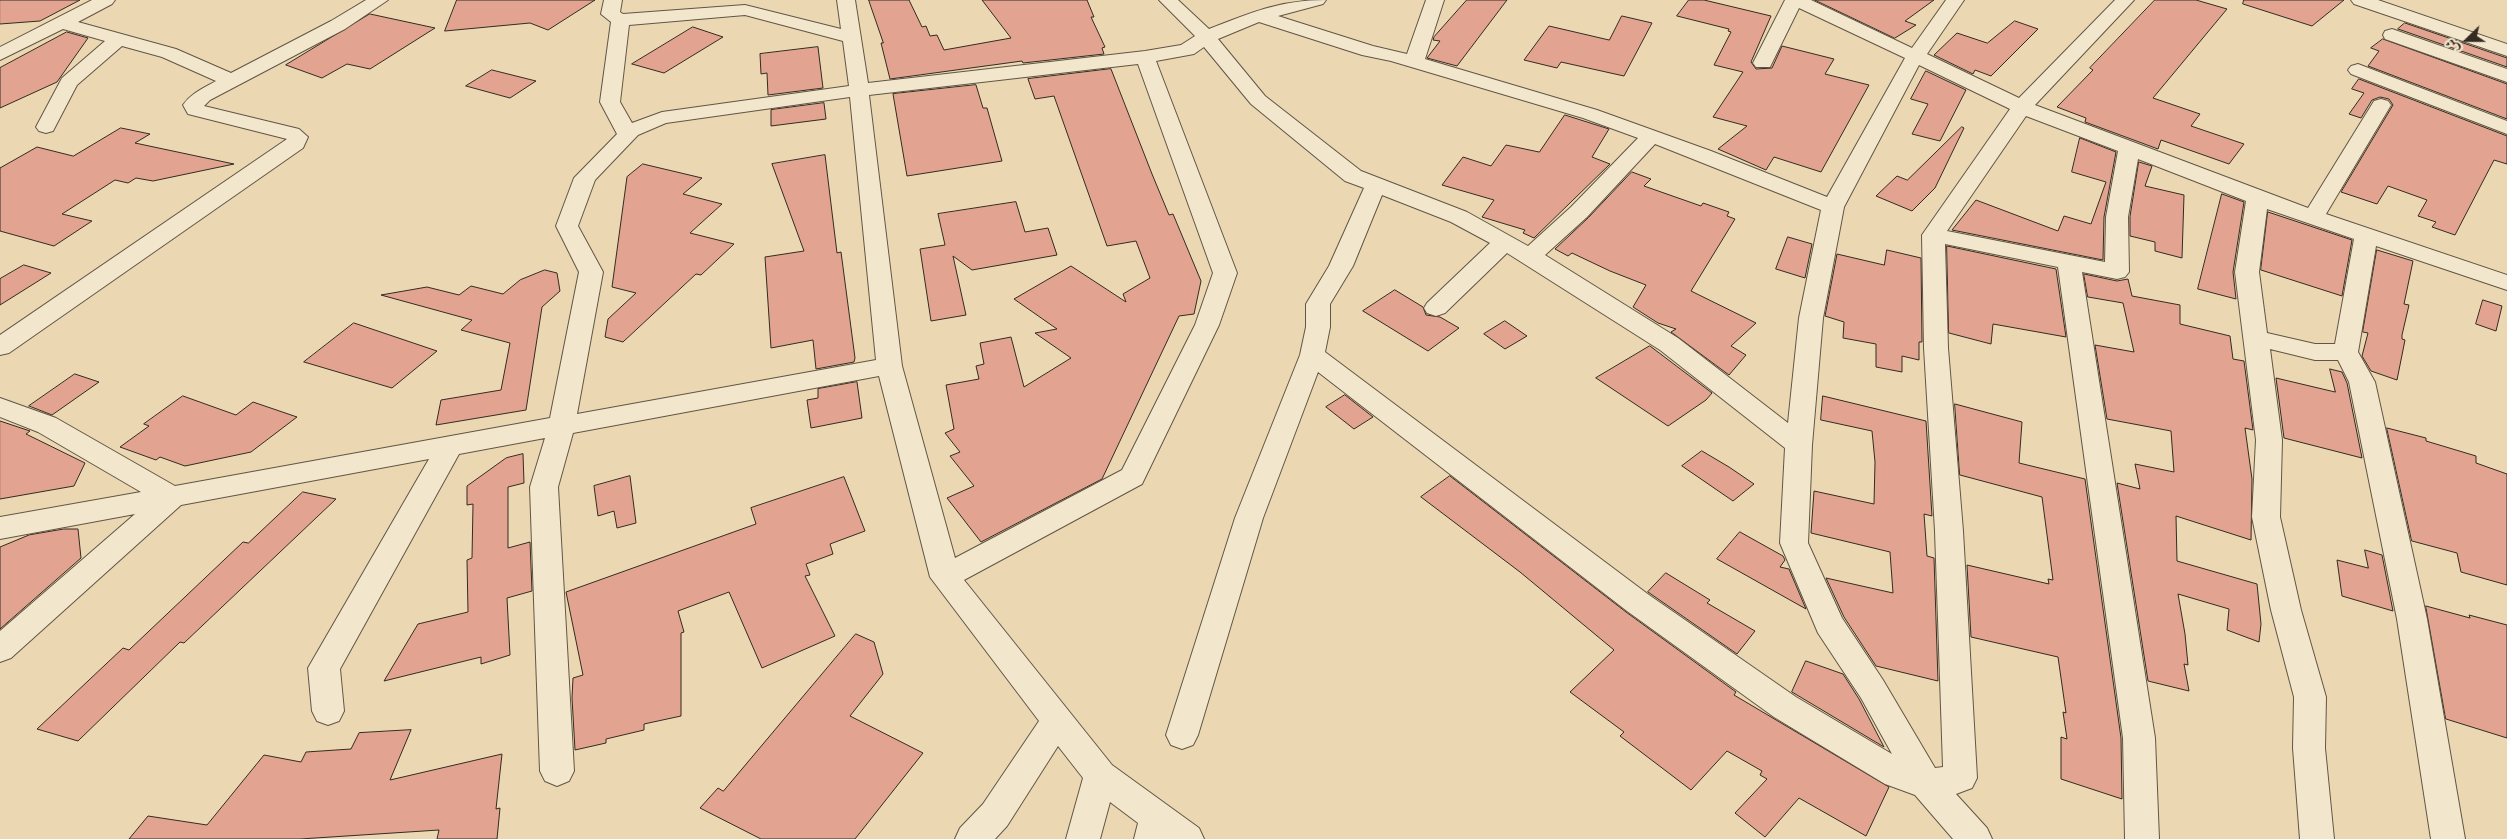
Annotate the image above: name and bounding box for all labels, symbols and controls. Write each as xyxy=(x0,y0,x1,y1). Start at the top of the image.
north arrow xyxy=(2442,15,2492,65)
text: ش xyxy=(2441,36,2464,56)

